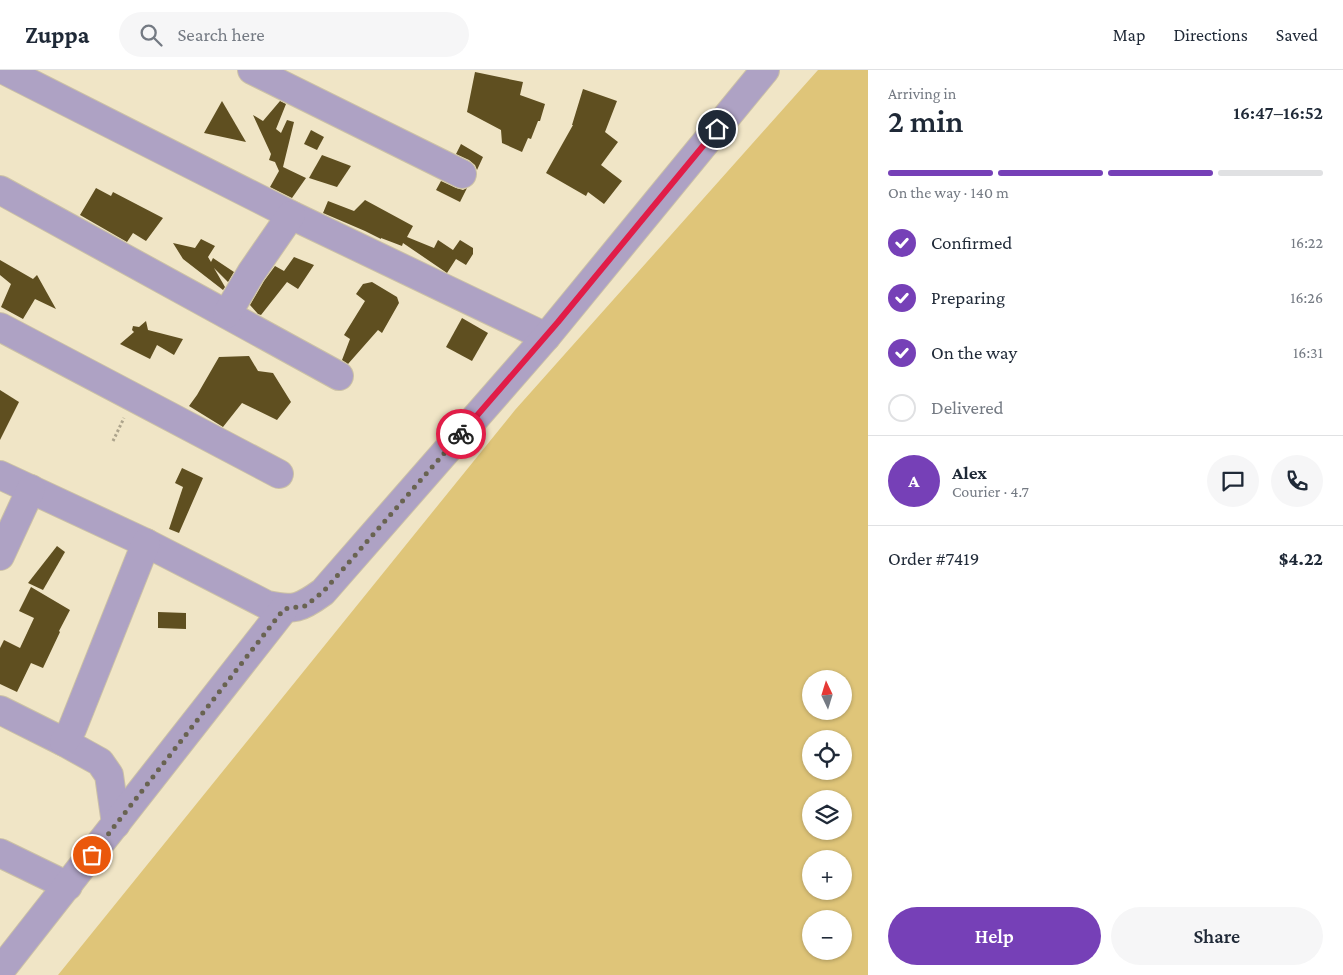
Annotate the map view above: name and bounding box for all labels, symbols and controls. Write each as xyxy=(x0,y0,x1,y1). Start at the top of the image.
search box xyxy=(119,12,469,57)
text: Zuppa xyxy=(25,21,89,48)
icon: search xyxy=(137,21,165,49)
text: Search here xyxy=(177,24,265,45)
text: Map xyxy=(1113,25,1145,45)
text: Directions xyxy=(1173,25,1248,45)
text: Saved xyxy=(1276,25,1318,45)
text: Arriving in xyxy=(888,85,956,102)
text: 16:47–16:52 xyxy=(1233,102,1323,123)
text: 2 min xyxy=(888,103,963,139)
pin xyxy=(696,108,738,150)
icon: home xyxy=(703,115,731,143)
text: On the way · 140 m xyxy=(888,184,1009,201)
icon: check xyxy=(888,229,916,257)
text: Confirmed xyxy=(931,232,1012,253)
text: 16:22 xyxy=(1291,234,1323,251)
icon: check xyxy=(888,284,916,312)
text: Preparing xyxy=(931,287,1005,308)
text: 16:26 xyxy=(1290,289,1323,306)
icon: check xyxy=(888,339,916,367)
text: On the way xyxy=(931,342,1017,363)
text: 16:31 xyxy=(1293,344,1323,361)
text: Delivered xyxy=(931,397,1004,418)
courier xyxy=(436,409,486,459)
icon: bike xyxy=(447,420,475,448)
button: chat xyxy=(1207,455,1259,507)
button: phone xyxy=(1271,455,1323,507)
text: Alex xyxy=(952,462,987,483)
text: A xyxy=(908,470,920,491)
text: Courier · 4.7 xyxy=(952,483,1029,500)
text: Order #7419 xyxy=(888,548,979,569)
text: $4.22 xyxy=(1279,548,1323,569)
north arrow xyxy=(802,670,852,720)
map controls xyxy=(802,670,852,960)
button: locate xyxy=(802,730,852,780)
button: layers xyxy=(802,790,852,840)
pin xyxy=(71,834,113,876)
icon: bag xyxy=(78,841,106,869)
button: + xyxy=(802,850,852,900)
button: Help xyxy=(888,907,1101,965)
button: Share xyxy=(1111,907,1323,965)
button: − xyxy=(802,910,852,960)

